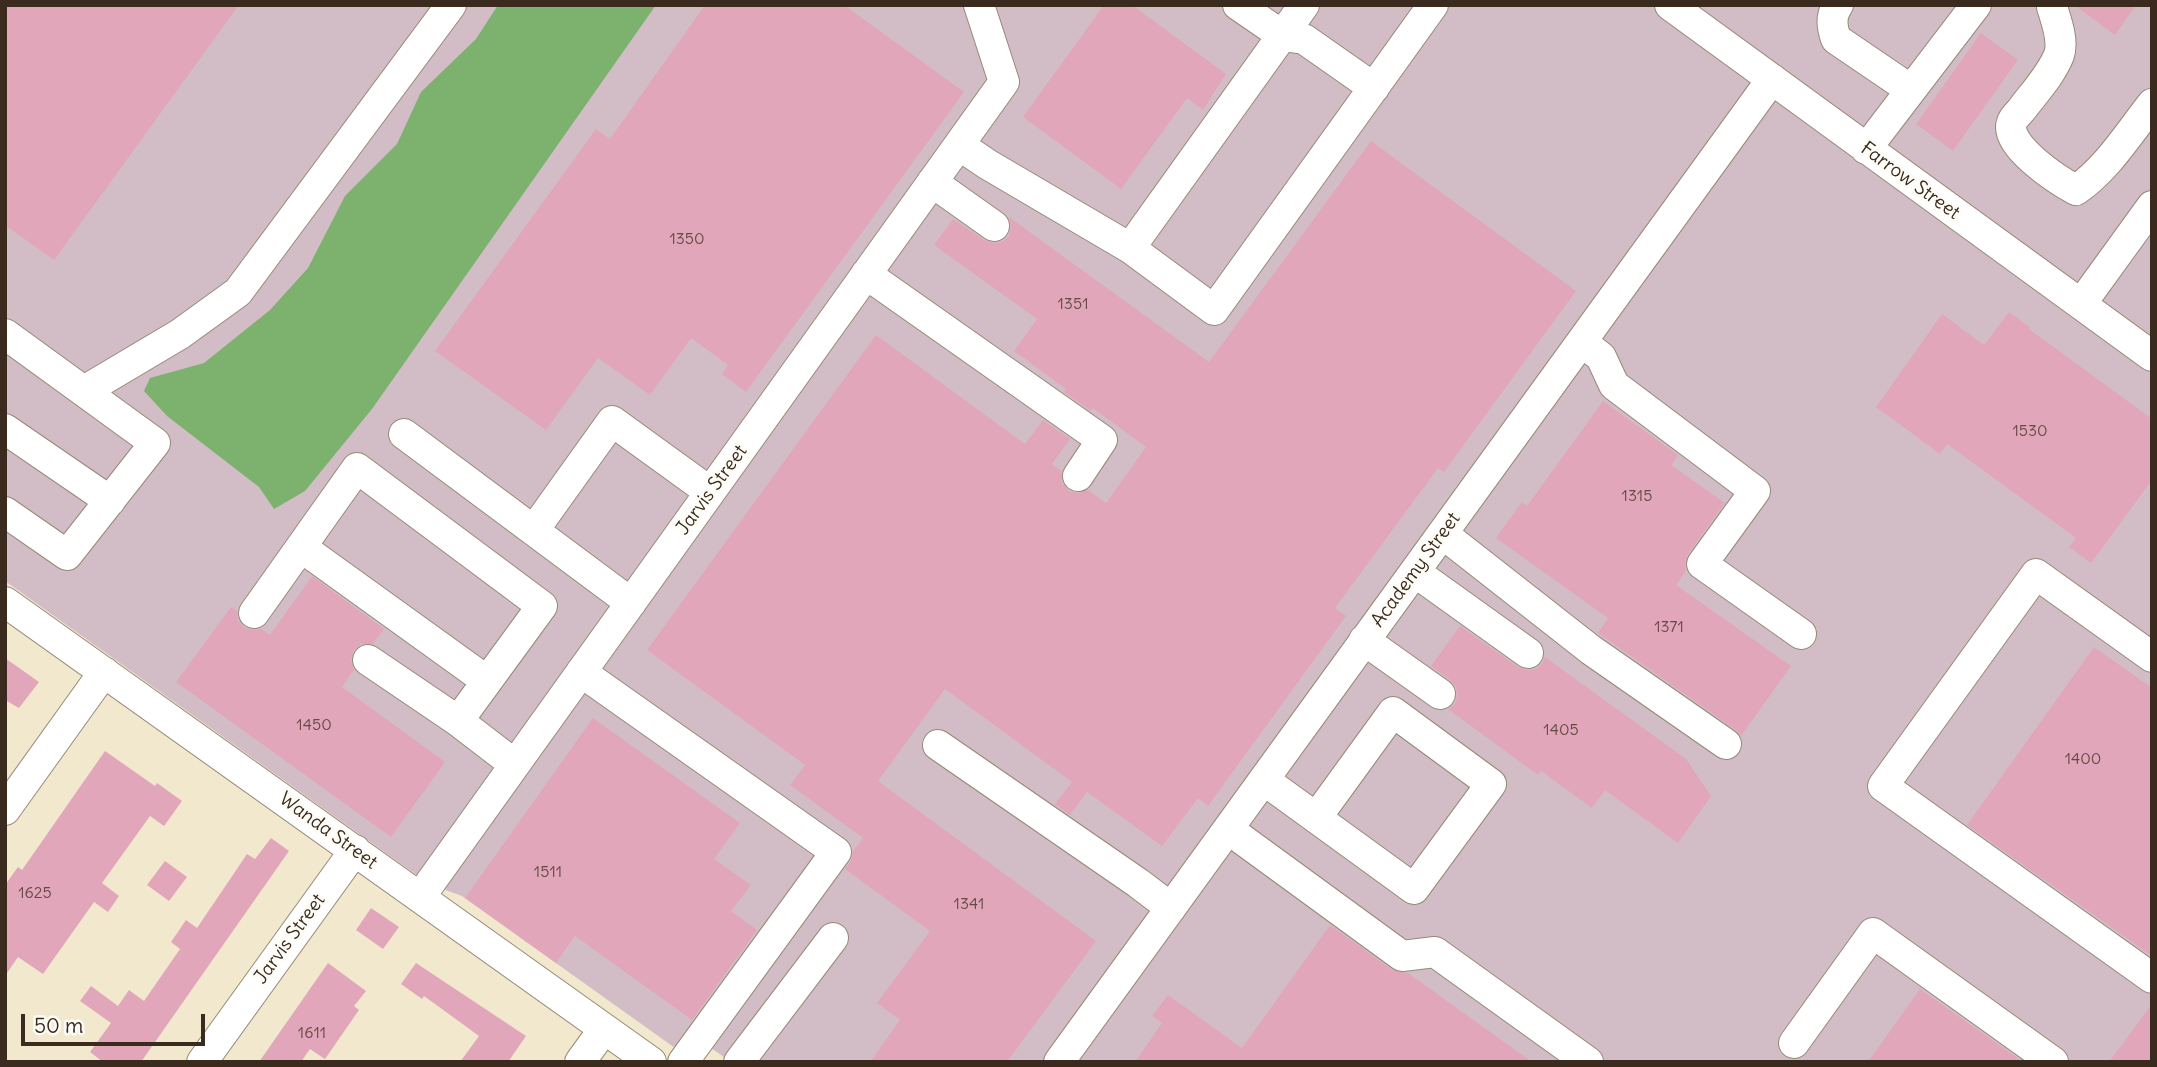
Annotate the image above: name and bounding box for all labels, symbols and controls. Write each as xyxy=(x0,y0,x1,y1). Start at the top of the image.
street label: Farrow Street xyxy=(1856,137,1964,225)
house number: 1350 xyxy=(669,229,705,249)
house number: 1351 xyxy=(1058,294,1088,314)
house number: 1530 xyxy=(2012,421,2048,441)
street label: Jarvis Street xyxy=(672,441,752,539)
house number: 1315 xyxy=(1622,486,1652,506)
street label: Academy Street xyxy=(1367,508,1465,632)
house number: 1371 xyxy=(1654,617,1684,637)
house number: 1450 xyxy=(296,715,332,735)
house number: 1405 xyxy=(1543,720,1579,740)
house number: 1400 xyxy=(2065,749,2101,769)
street label: Wanda Street xyxy=(274,788,382,874)
house number: 1511 xyxy=(534,862,562,882)
house number: 1625 xyxy=(18,883,52,903)
street label: Jarvis Street xyxy=(250,890,330,988)
house number: 1341 xyxy=(954,894,984,914)
scale bar xyxy=(24,1000,208,1044)
text: 50 m xyxy=(34,1012,83,1039)
house number: 1611 xyxy=(298,1023,326,1043)

